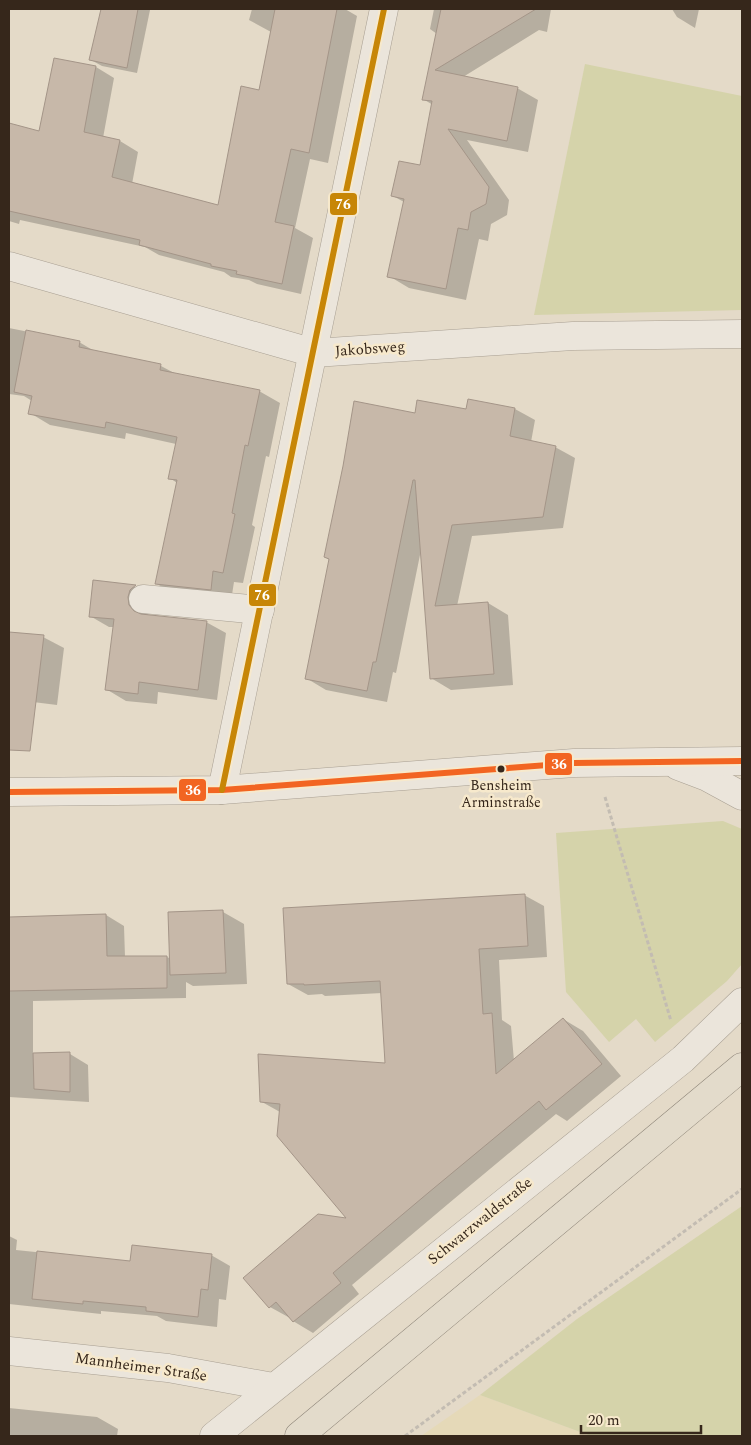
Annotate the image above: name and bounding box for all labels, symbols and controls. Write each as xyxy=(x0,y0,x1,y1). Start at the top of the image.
line badge: 76 xyxy=(329,192,358,216)
text: 76 xyxy=(335,194,351,215)
street label: Jakobsweg xyxy=(334,335,406,363)
line badge: 76 xyxy=(248,583,277,607)
text: 76 xyxy=(254,585,270,606)
line badge: 36 xyxy=(544,752,573,776)
text: 36 xyxy=(551,754,567,775)
marker: Bensheim Arminstraße xyxy=(496,764,506,774)
place label: Bensheim Arminstraße xyxy=(461,775,541,813)
line badge: 36 xyxy=(178,778,207,802)
text: 36 xyxy=(185,780,201,801)
street label: Schwarzwaldstraße xyxy=(423,1172,537,1270)
street label: Mannheimer Straße xyxy=(74,1346,208,1388)
scale bar xyxy=(581,1402,701,1434)
text: 20 m xyxy=(588,1409,620,1432)

